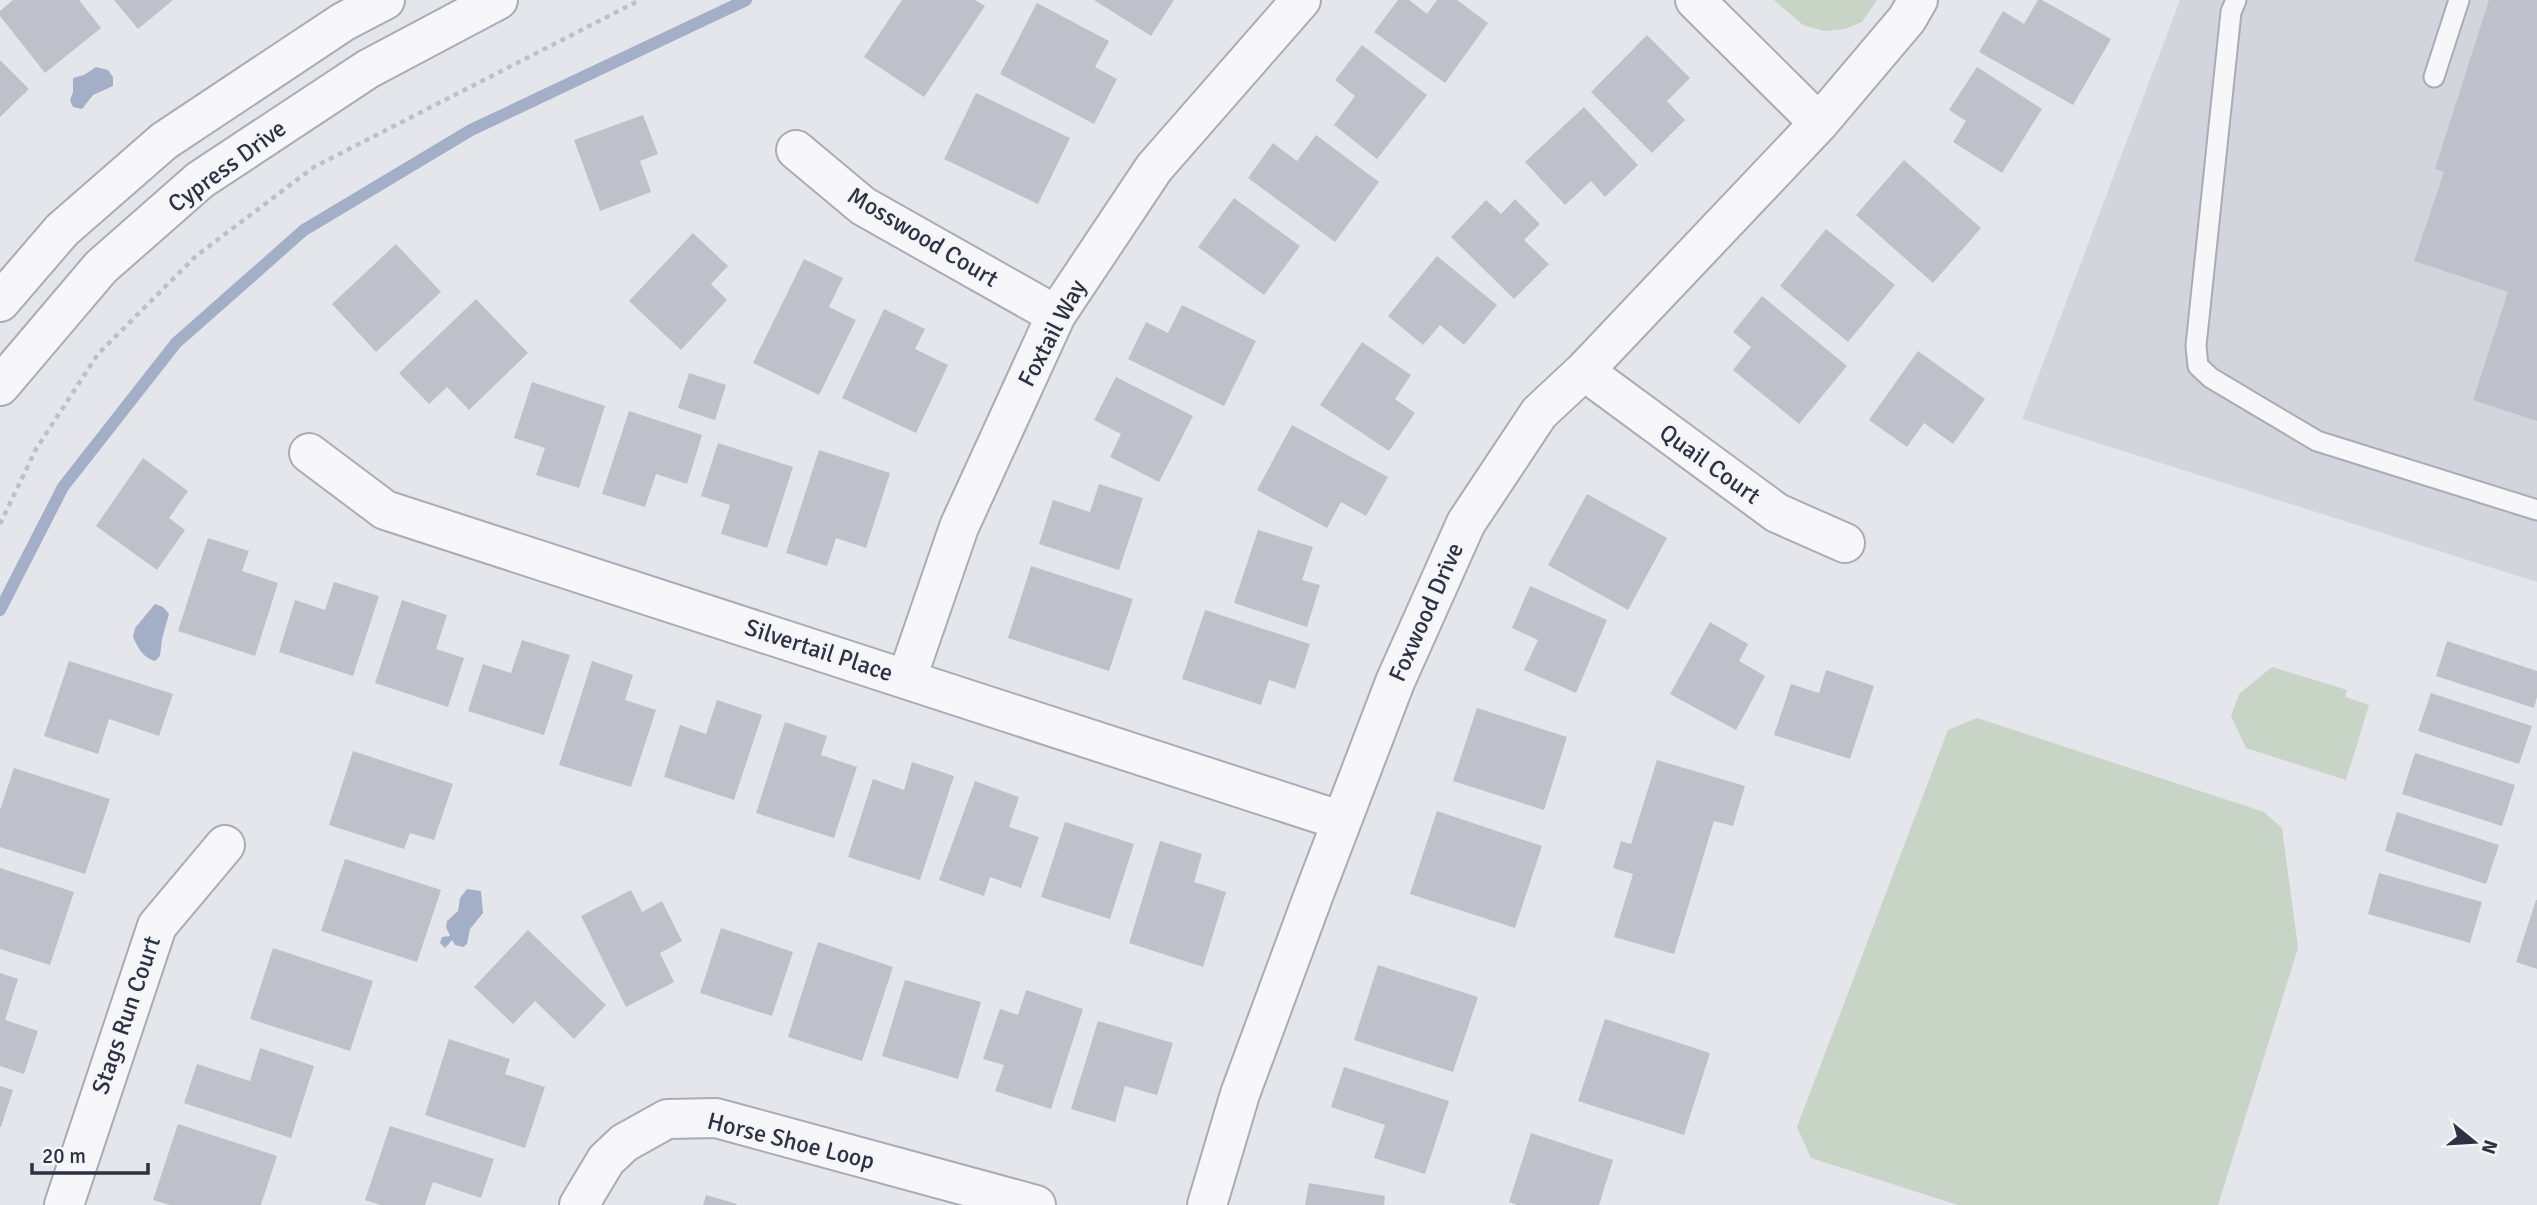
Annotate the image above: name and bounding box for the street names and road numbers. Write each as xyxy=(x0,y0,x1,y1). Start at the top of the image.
street label: Cypress Drive xyxy=(162,113,292,219)
street label: Mosswood Court xyxy=(842,180,1004,294)
street label: Foxtail Way xyxy=(1011,274,1093,392)
street label: Quail Court xyxy=(1654,417,1766,511)
street label: Foxwood Drive xyxy=(1382,538,1470,686)
street label: Silvertail Place xyxy=(741,612,897,688)
street label: Stags Run Court xyxy=(85,932,167,1098)
street label: Horse Shoe Loop xyxy=(704,1106,878,1176)

